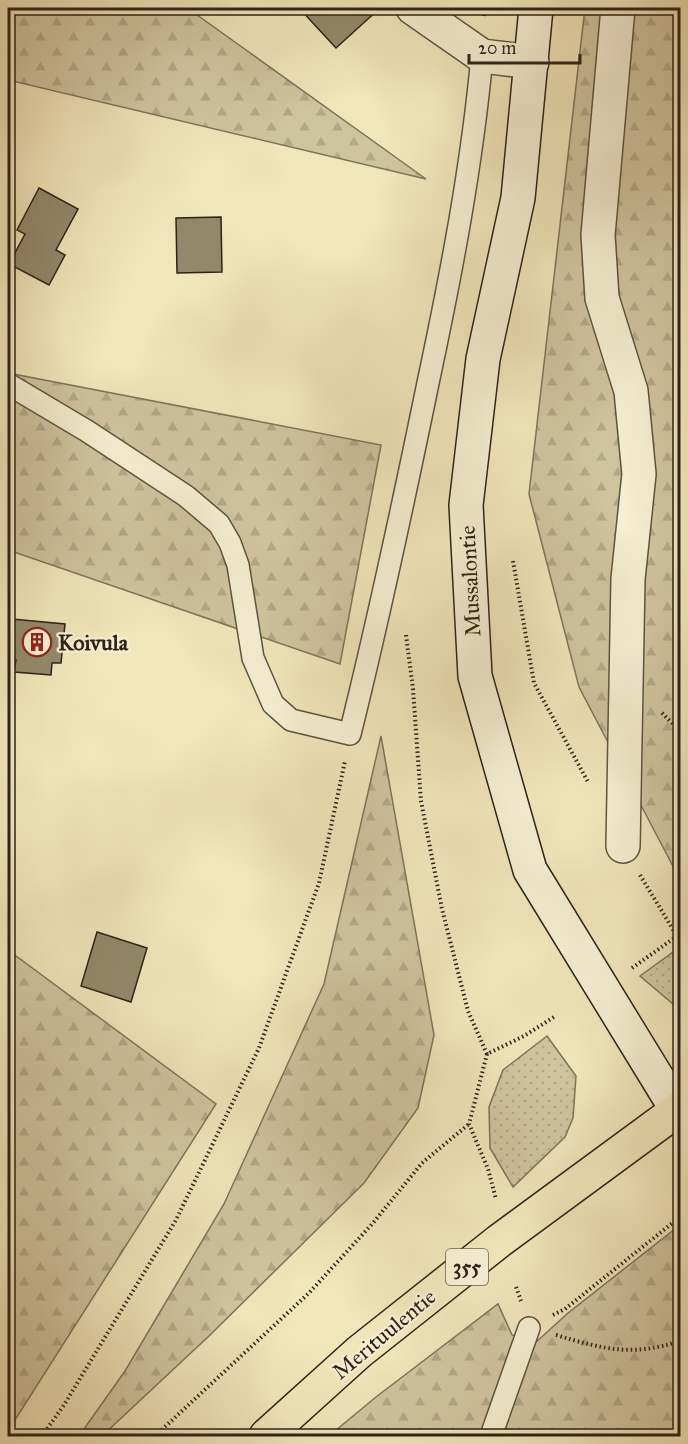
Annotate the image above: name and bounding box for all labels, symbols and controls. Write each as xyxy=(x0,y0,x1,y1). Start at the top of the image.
scale bar xyxy=(469,27,580,65)
text: 20 m xyxy=(478,37,516,59)
street label: Mussalontie xyxy=(454,525,486,637)
building icon: Koivula xyxy=(21,626,53,658)
place label: Koivula xyxy=(58,629,129,656)
road number: 355 xyxy=(446,1249,488,1285)
street label: Merituulentie xyxy=(327,1283,441,1385)

